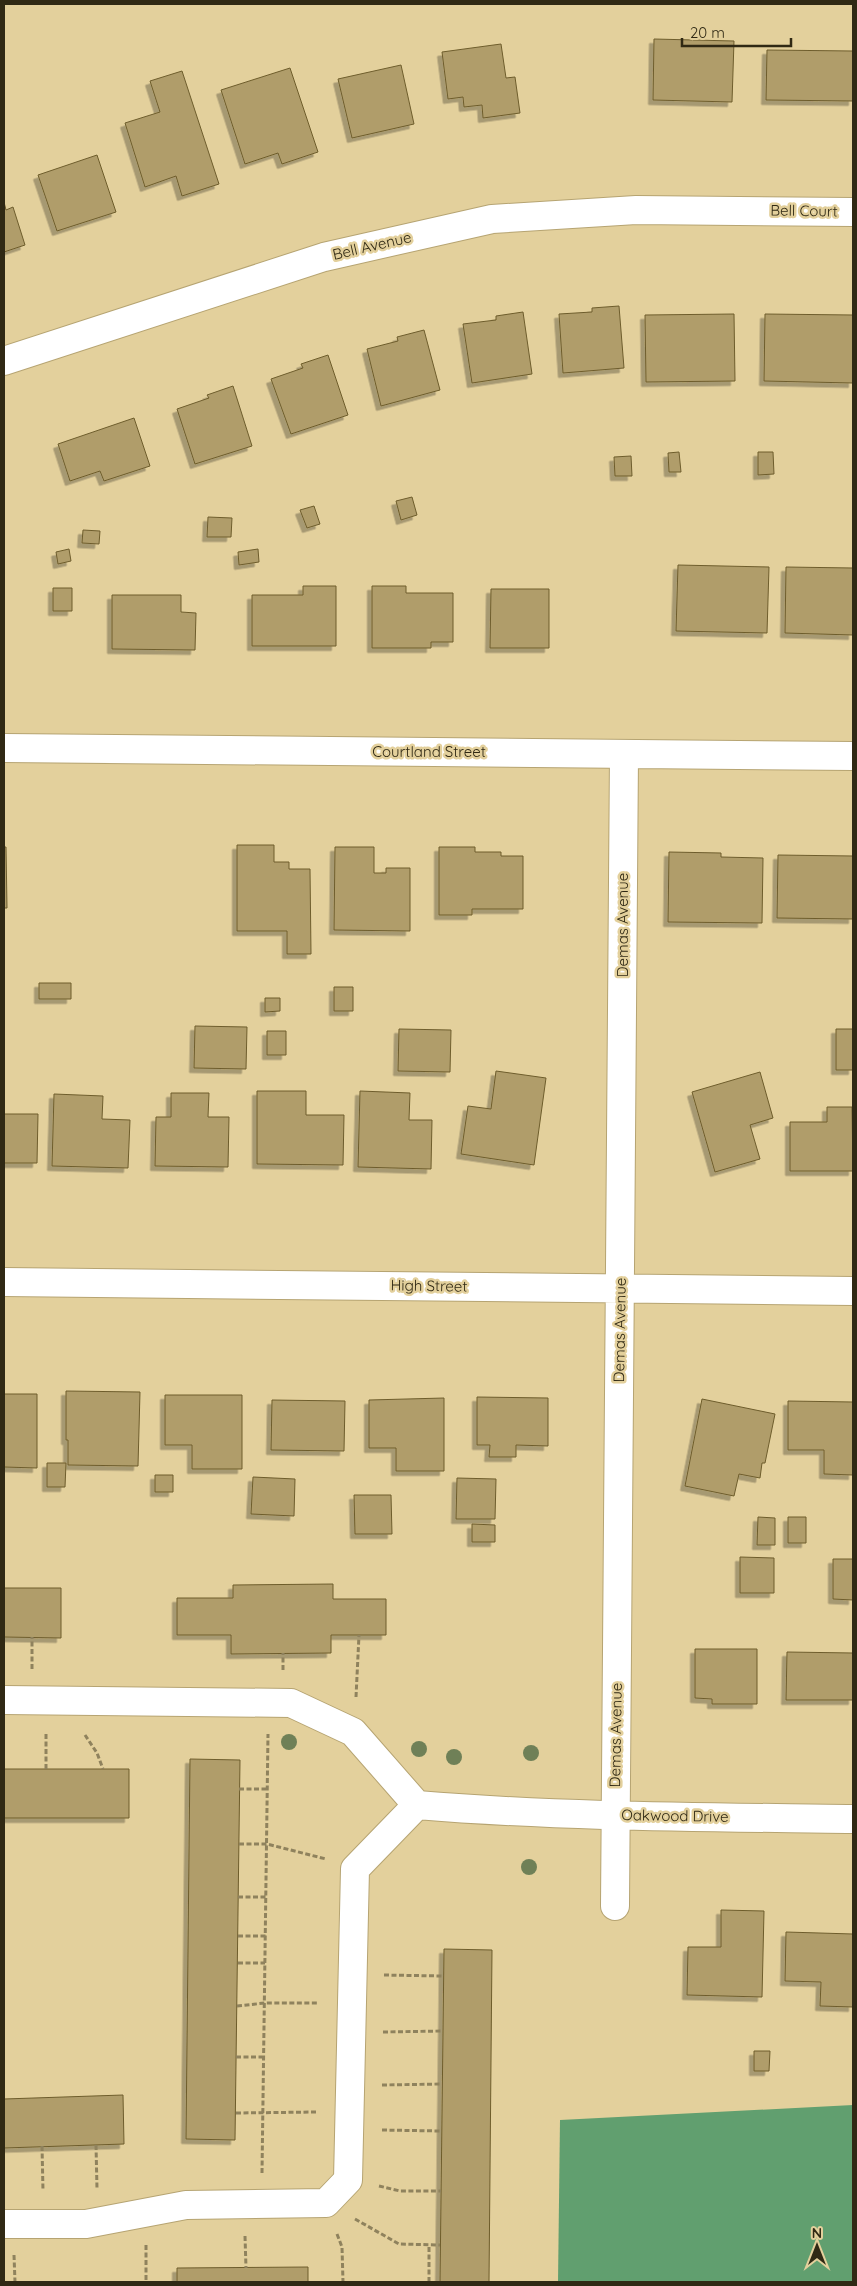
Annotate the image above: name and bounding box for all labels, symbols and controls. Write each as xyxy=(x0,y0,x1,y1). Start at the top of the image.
scale bar xyxy=(682,15,791,47)
text: 20 m xyxy=(690,23,725,42)
street label: Bell Court xyxy=(770,200,838,221)
street label: Bell Avenue xyxy=(331,227,413,264)
street label: Courtland Street xyxy=(372,742,486,761)
street label: Demas Avenue xyxy=(613,873,632,977)
street label: High Street xyxy=(390,1275,468,1296)
street label: Demas Avenue xyxy=(609,1278,630,1382)
street label: Demas Avenue xyxy=(605,1683,626,1787)
street label: Oakwood Drive xyxy=(621,1805,729,1826)
north arrow xyxy=(792,2221,842,2271)
text: N xyxy=(812,2224,822,2242)

